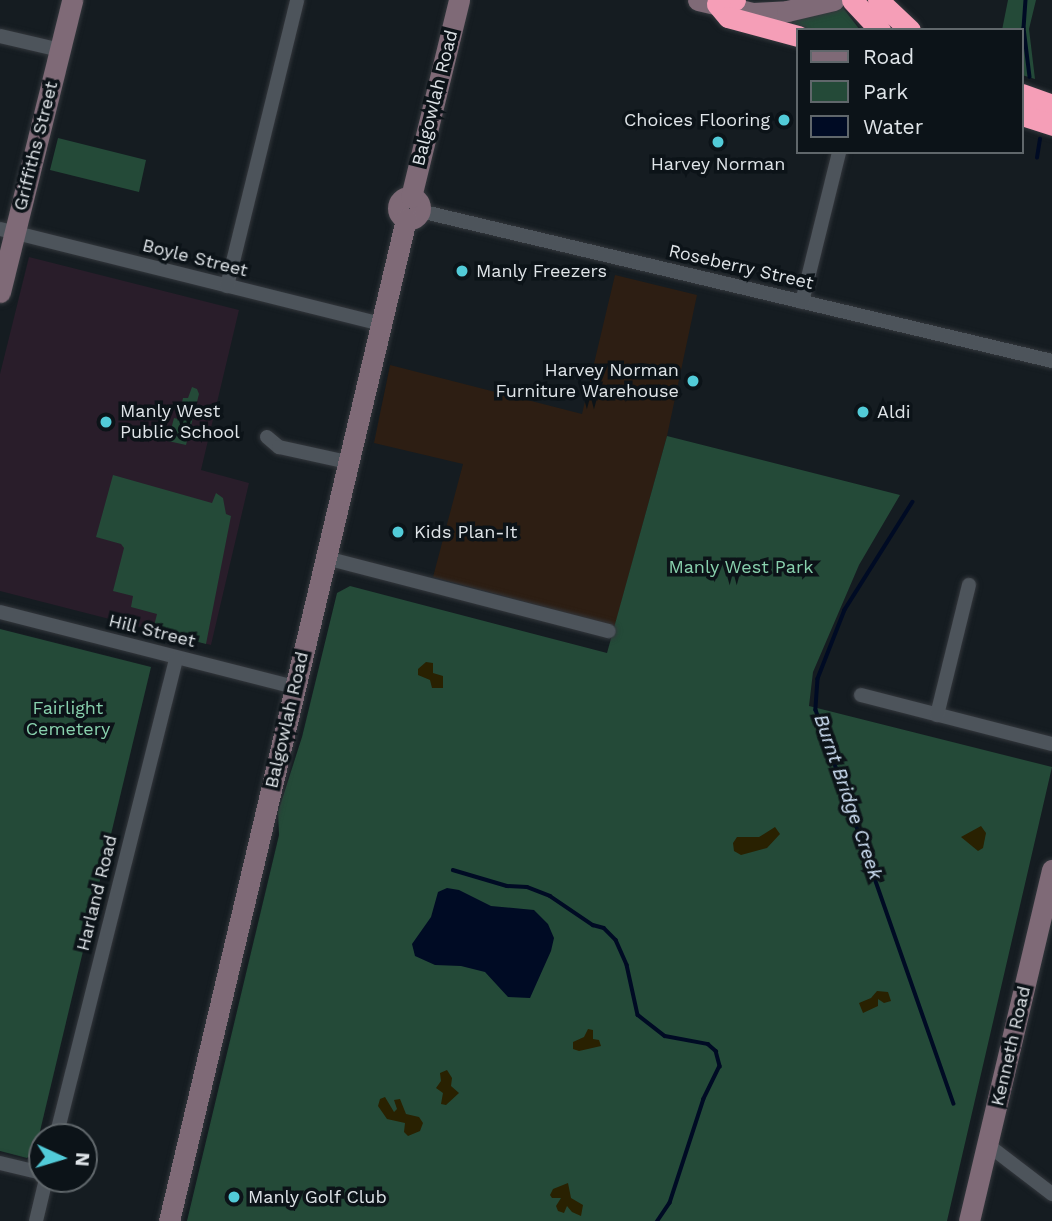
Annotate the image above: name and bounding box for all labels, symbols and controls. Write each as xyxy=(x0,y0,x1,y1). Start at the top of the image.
street label: Balgowlah Road xyxy=(408,28,462,168)
legend xyxy=(796,28,1024,154)
text: Road xyxy=(863,44,914,69)
street label: Griffiths Street xyxy=(9,79,63,213)
text: Park xyxy=(863,79,908,104)
place label: Choices Flooring xyxy=(624,109,770,131)
marker: Choices Flooring xyxy=(776,112,792,128)
text: Water xyxy=(863,114,923,139)
marker: Harvey Norman xyxy=(710,134,726,150)
place label: Harvey Norman xyxy=(650,153,786,175)
street label: Boyle Street xyxy=(140,234,250,282)
street label: Roseberry Street xyxy=(666,240,816,294)
place label: Manly Freezers xyxy=(476,260,607,282)
marker: Manly Freezers xyxy=(454,263,470,279)
place label: Harvey Norman Furniture Warehouse xyxy=(495,360,679,402)
marker: Harvey Norman Furniture Warehouse xyxy=(685,373,701,389)
place label: Manly West Public School xyxy=(120,401,240,444)
place label: Aldi xyxy=(877,401,910,423)
marker: Aldi xyxy=(855,404,871,420)
marker: Manly West Public School xyxy=(98,414,114,430)
place label: Kids Plan-It xyxy=(414,521,517,543)
marker: Kids Plan-It xyxy=(388,522,408,542)
park label: Manly West Park xyxy=(668,556,814,578)
street label: Hill Street xyxy=(106,610,198,652)
street label: Balgowlah Road xyxy=(261,650,313,790)
park label: Fairlight Cemetery xyxy=(26,698,110,740)
water label: Burnt Bridge Creek xyxy=(809,711,887,883)
street label: Harland Road xyxy=(72,833,122,953)
street label: Kenneth Road xyxy=(987,984,1035,1108)
north arrow xyxy=(28,1123,98,1193)
text: N xyxy=(70,1152,94,1167)
place label: Manly Golf Club xyxy=(248,1186,388,1208)
marker: Manly Golf Club xyxy=(226,1189,242,1205)

